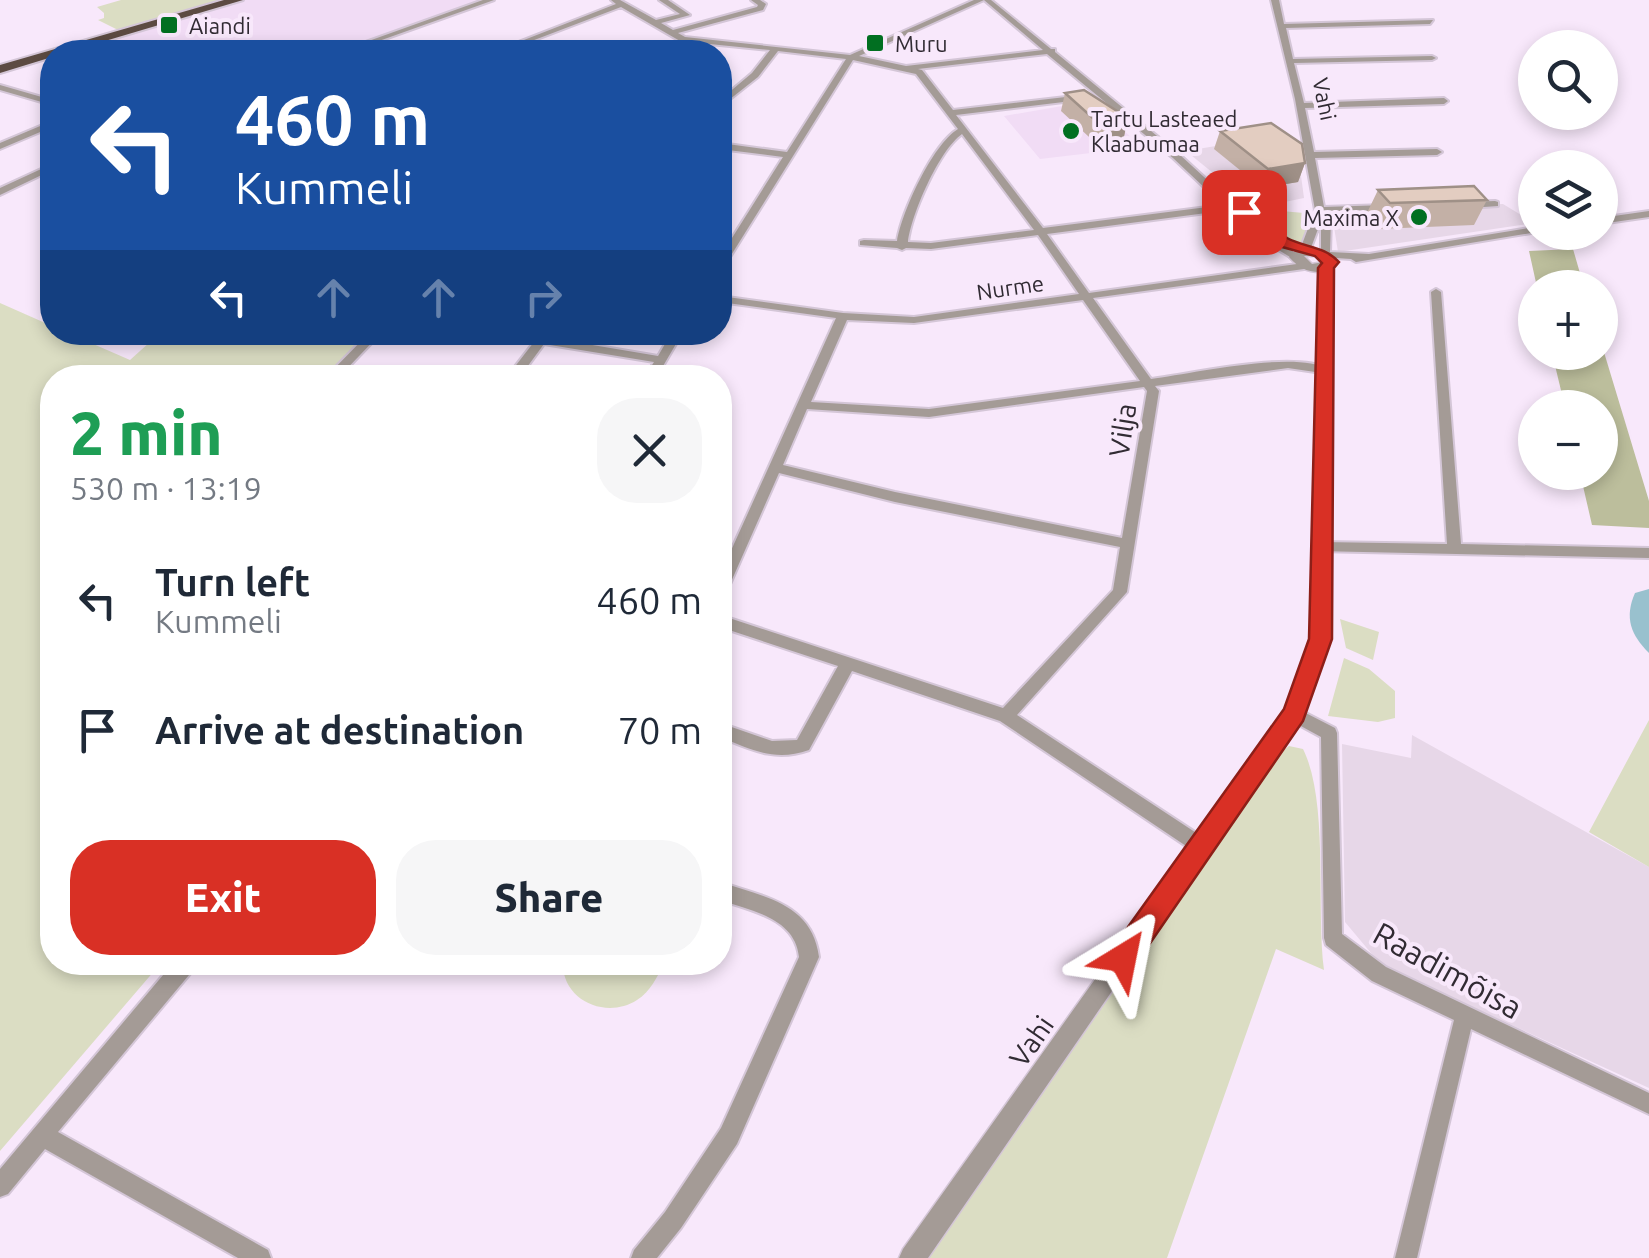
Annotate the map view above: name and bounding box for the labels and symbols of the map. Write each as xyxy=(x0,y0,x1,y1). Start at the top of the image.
place label: Aiandi xyxy=(189,13,251,38)
marker: Aiandi xyxy=(158,14,180,36)
place label: Muru xyxy=(895,31,948,56)
marker: Muru xyxy=(864,32,886,54)
street label: Vahi xyxy=(1308,75,1342,123)
place label: Tartu Lasteaed Klaabumaa xyxy=(1091,106,1237,156)
marker: Tartu Lasteaed Klaabumaa xyxy=(1060,120,1082,142)
pin xyxy=(1202,170,1287,255)
place label: Maxima X xyxy=(1303,205,1399,230)
marker: Maxima X xyxy=(1408,206,1430,228)
street label: Nurme xyxy=(975,270,1045,304)
street label: Vilja xyxy=(1102,401,1142,459)
position arrow xyxy=(1071,906,1175,1010)
street label: Raadimõisa xyxy=(1368,915,1528,1025)
street label: Vahi xyxy=(1003,1010,1059,1072)

